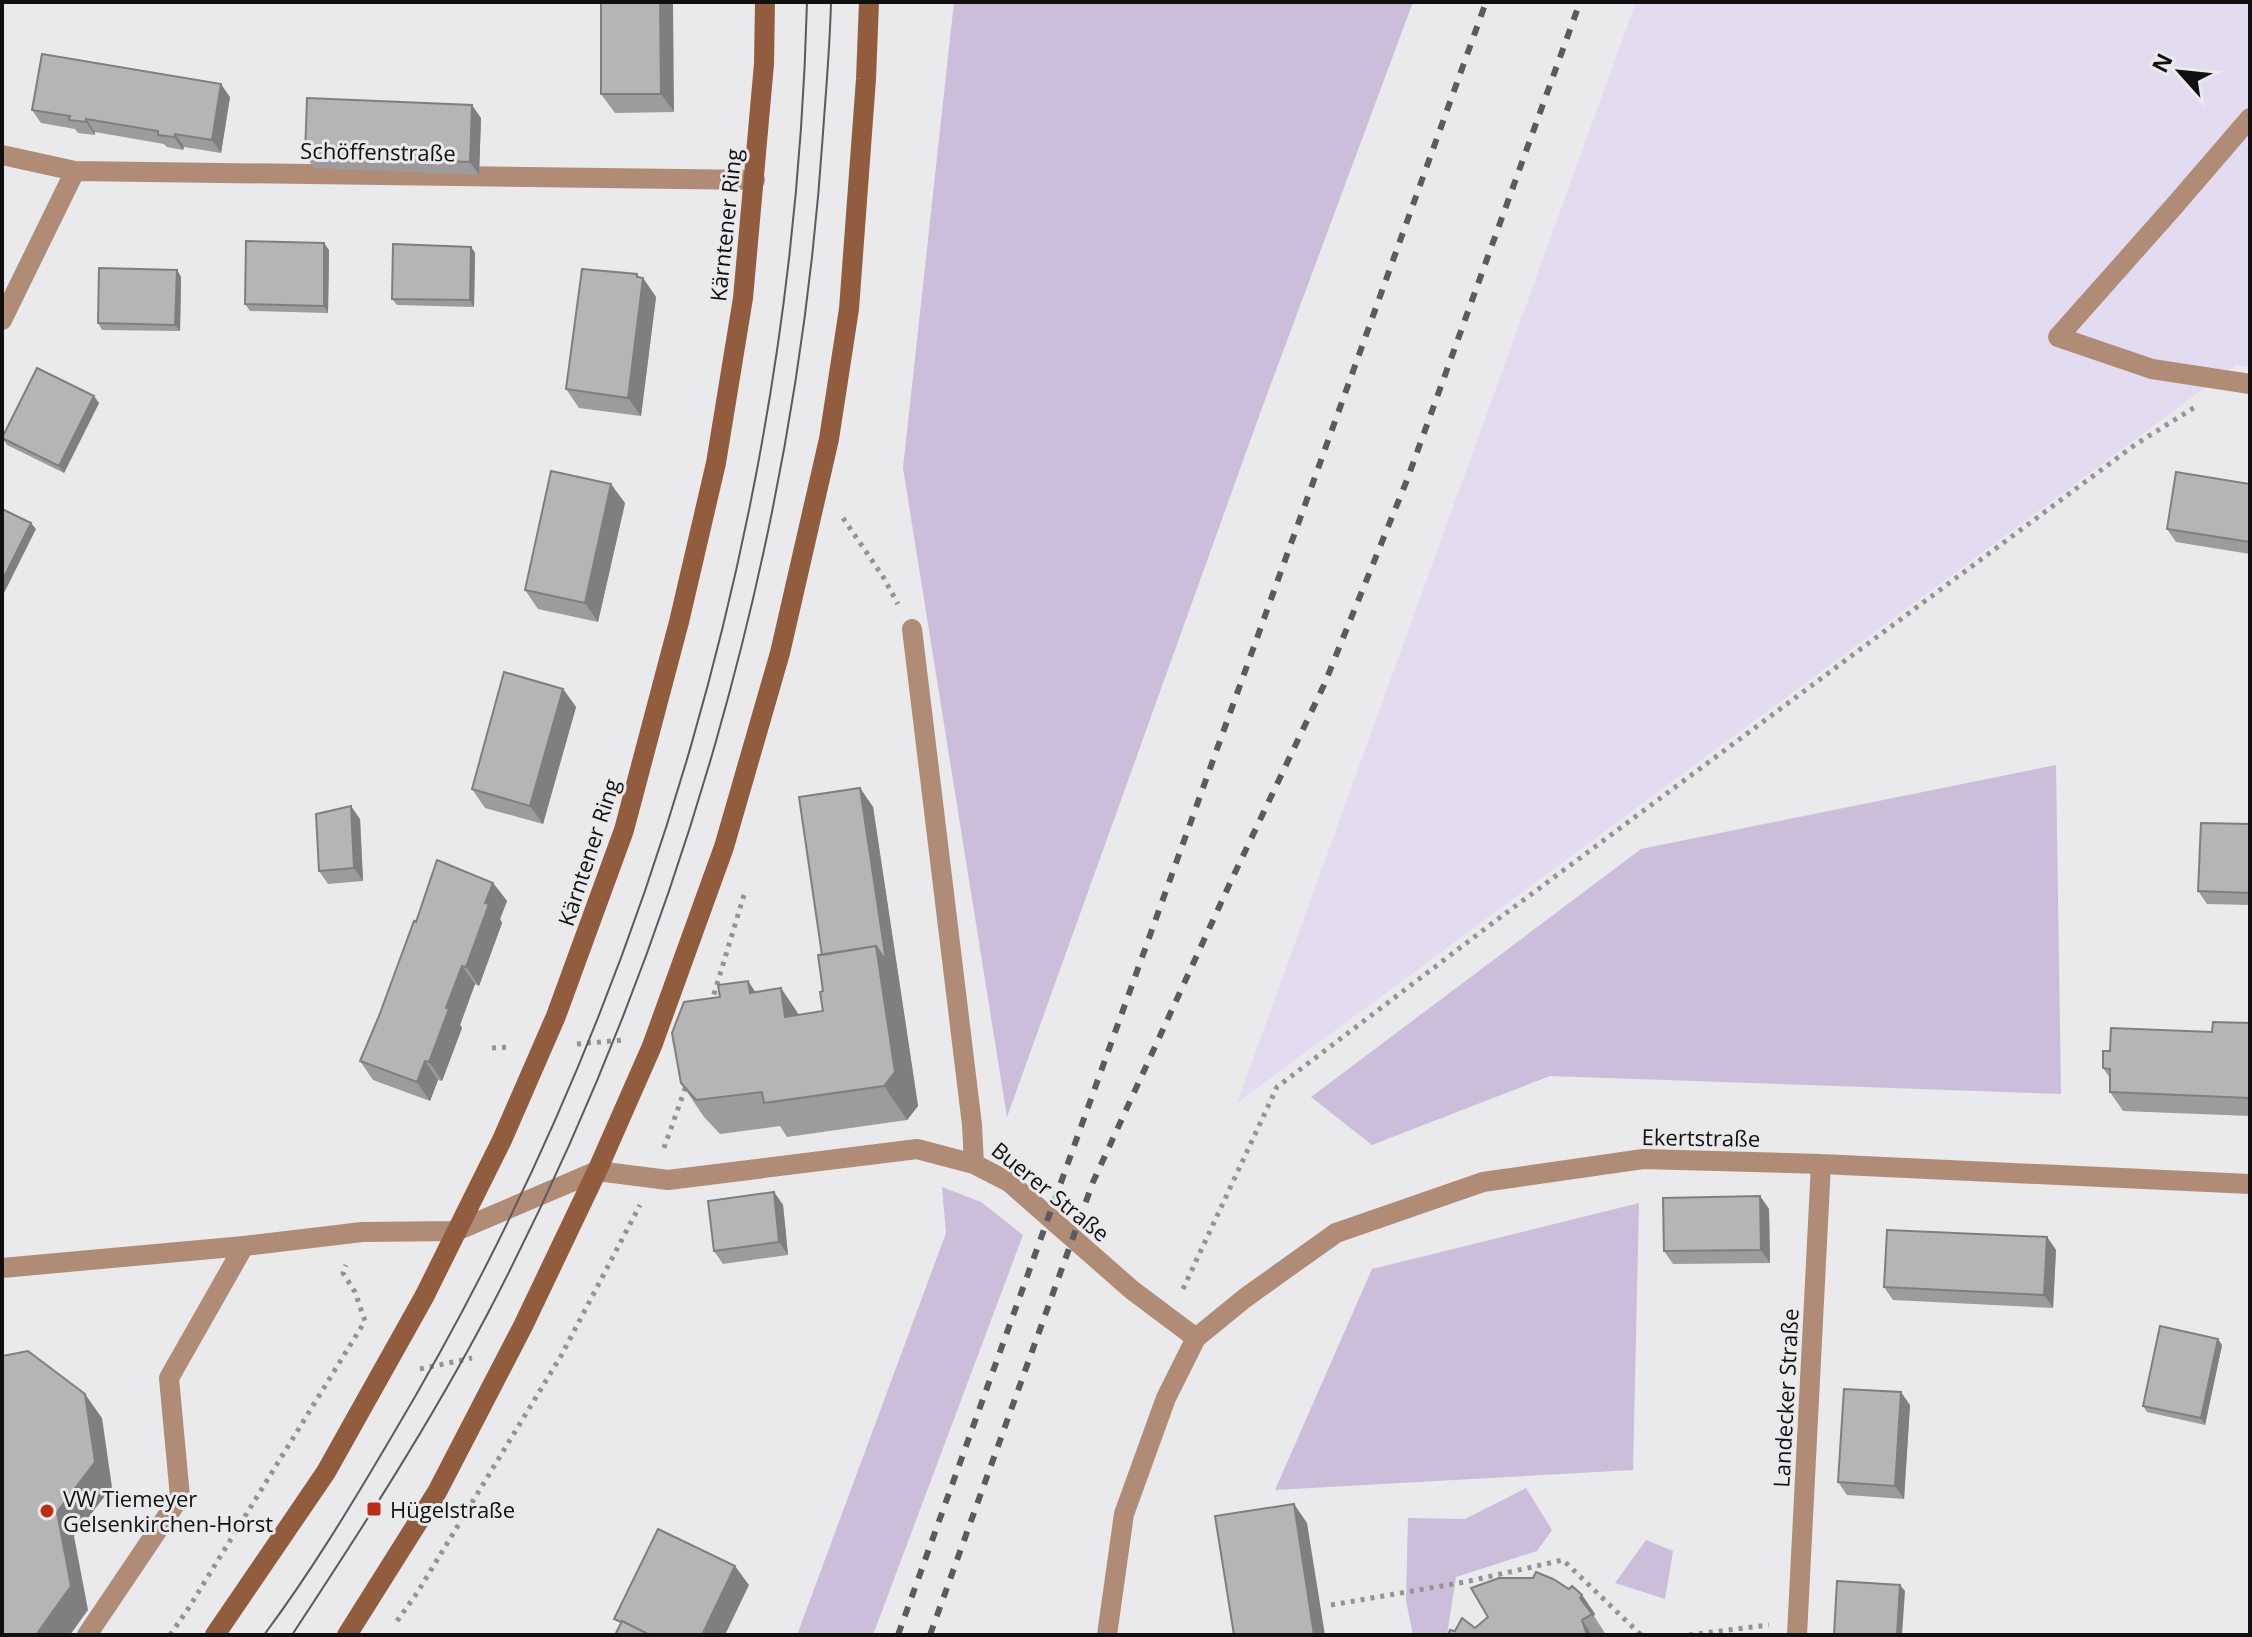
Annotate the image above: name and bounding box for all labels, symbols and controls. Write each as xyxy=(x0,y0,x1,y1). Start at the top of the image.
north arrow xyxy=(2140,32,2220,112)
text: N xyxy=(2144,48,2179,77)
street label: Schöffenstraße xyxy=(300,135,456,167)
street label: Kärntener Ring xyxy=(702,147,748,303)
street label: Kärntener Ring xyxy=(550,774,626,930)
street label: Ekertstraße xyxy=(1641,1121,1761,1153)
street label: Buerer Straße xyxy=(986,1134,1116,1248)
street label: Landecker Straße xyxy=(1765,1308,1805,1488)
place label: VW Tiemeyer Gelsenkirchen-Horst xyxy=(63,1483,273,1538)
place label: Hügelstraße xyxy=(390,1494,515,1524)
marker: Hügelstraße xyxy=(365,1500,383,1518)
marker: VW Tiemeyer Gelsenkirchen-Horst xyxy=(38,1502,56,1520)

